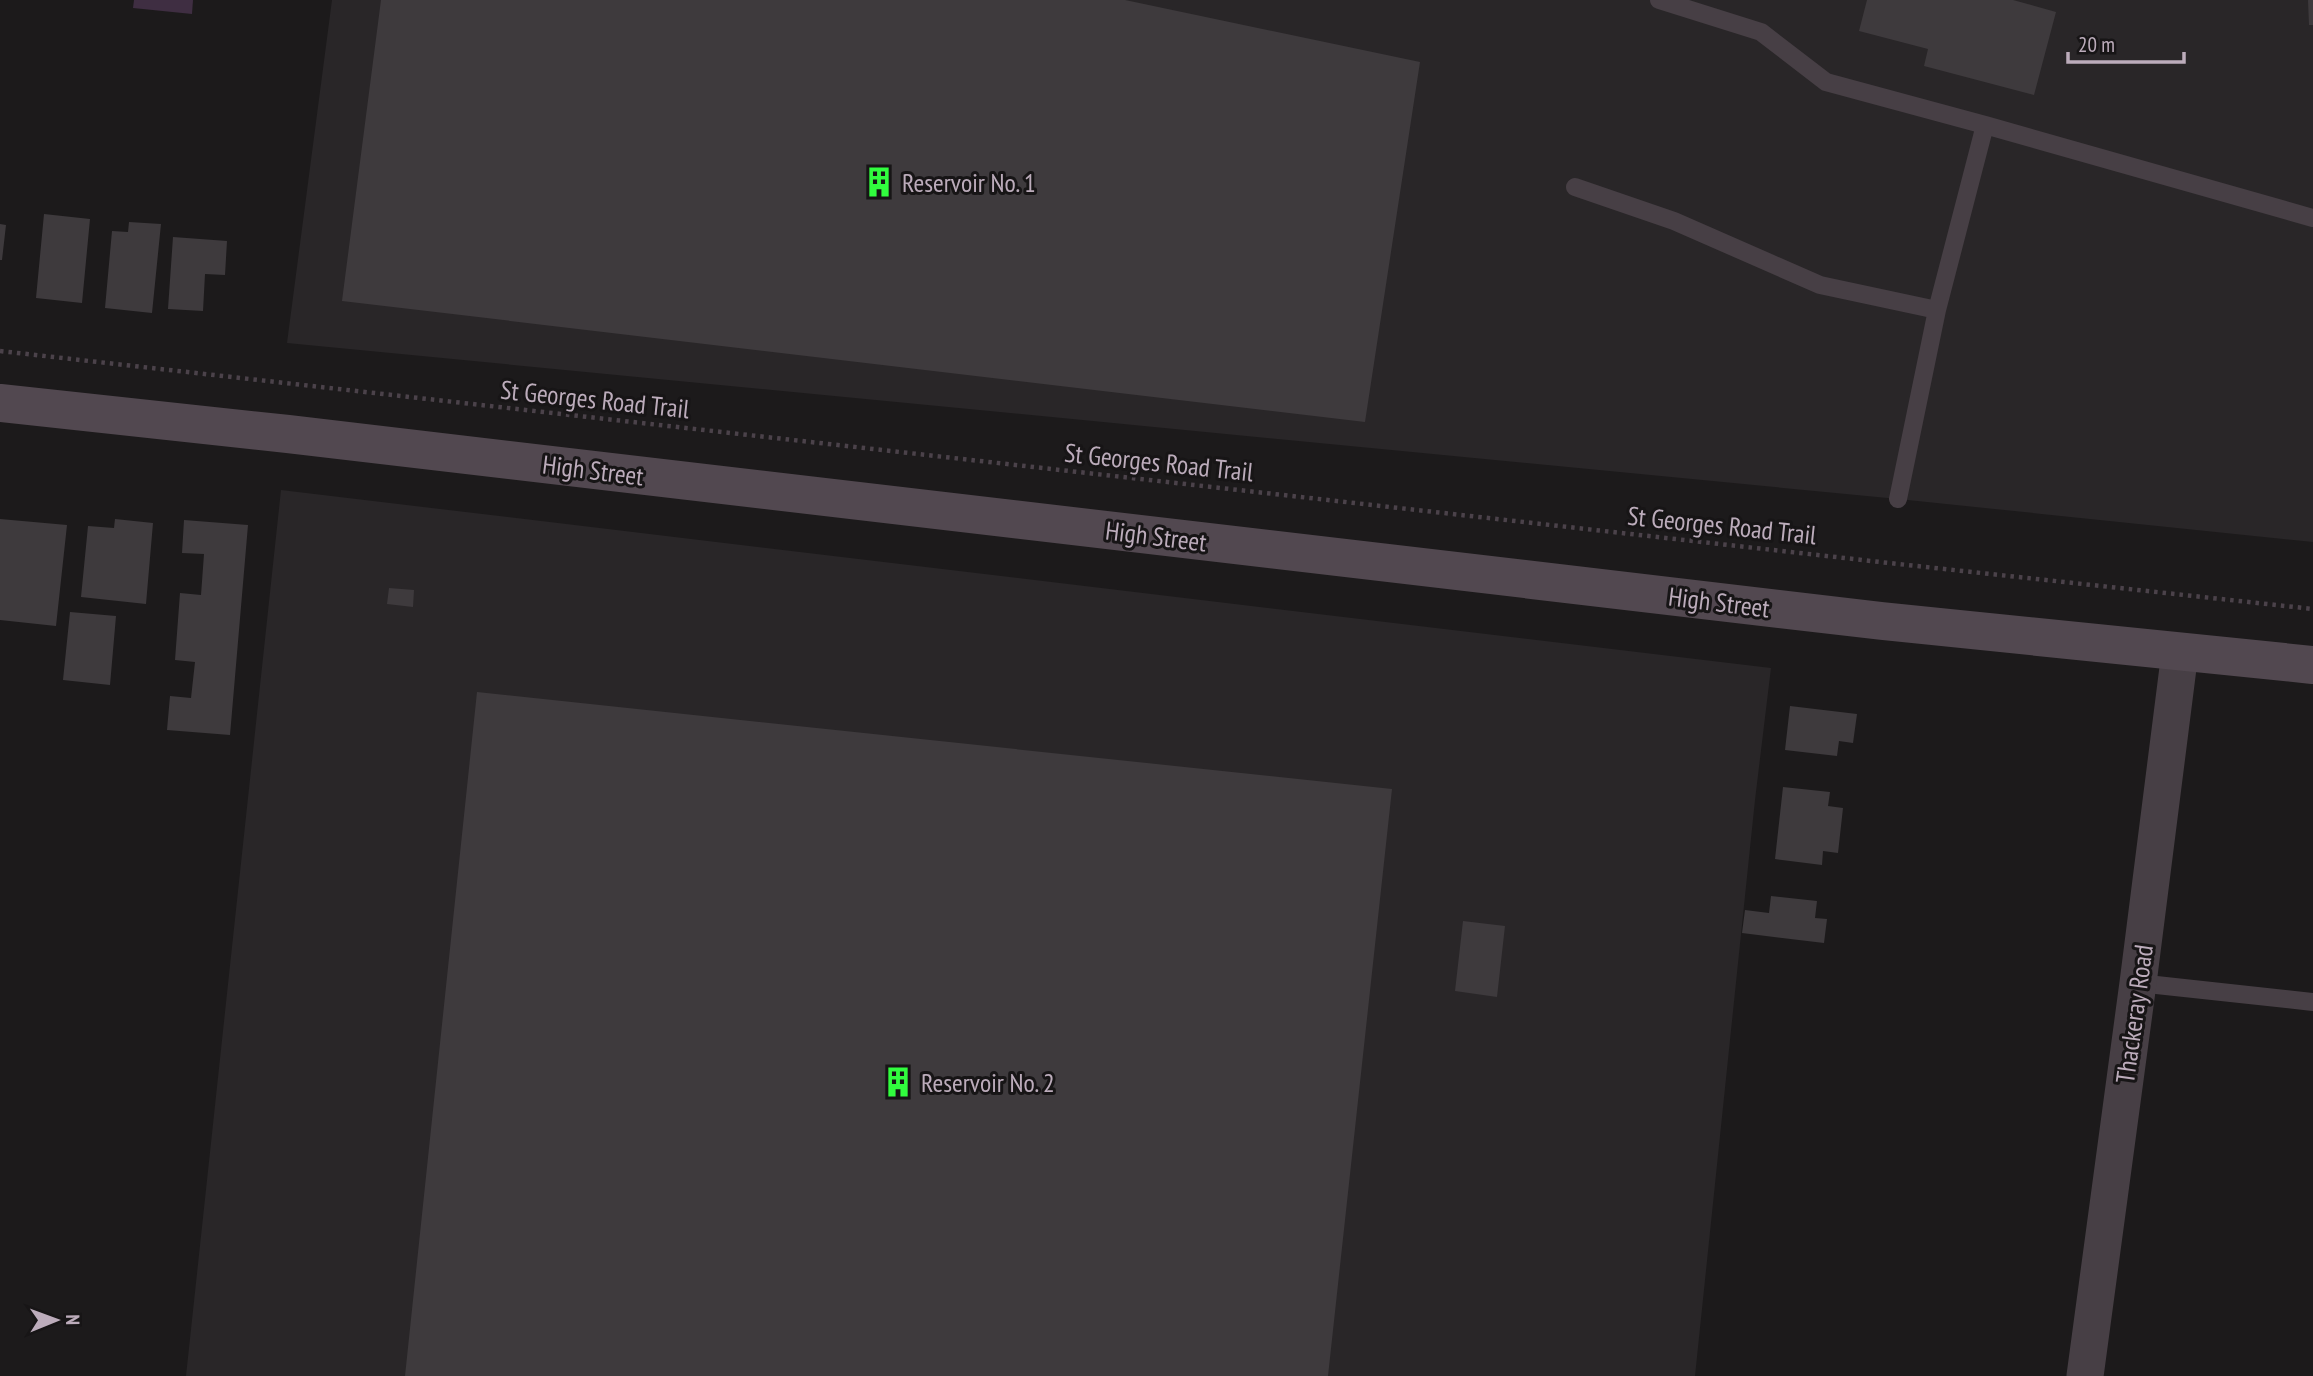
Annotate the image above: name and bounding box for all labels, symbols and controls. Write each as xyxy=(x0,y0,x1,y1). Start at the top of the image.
scale bar xyxy=(2068,21,2184,65)
text: 20 m xyxy=(2078,31,2115,58)
building icon: Reservoir No. 1 xyxy=(862,165,896,199)
place label: Reservoir No. 1 xyxy=(902,166,1036,199)
street label: St Georges Road Trail xyxy=(499,373,691,425)
street label: St Georges Road Trail xyxy=(1063,436,1255,488)
street label: High Street xyxy=(541,447,645,493)
street label: St Georges Road Trail xyxy=(1626,499,1818,551)
street label: High Street xyxy=(1104,513,1208,559)
street label: High Street xyxy=(1667,579,1771,625)
street label: Thackeray Road xyxy=(2108,943,2160,1085)
building icon: Reservoir No. 2 xyxy=(881,1065,915,1099)
place label: Reservoir No. 2 xyxy=(921,1066,1055,1099)
north arrow xyxy=(21,1285,91,1355)
text: N xyxy=(61,1314,85,1325)

